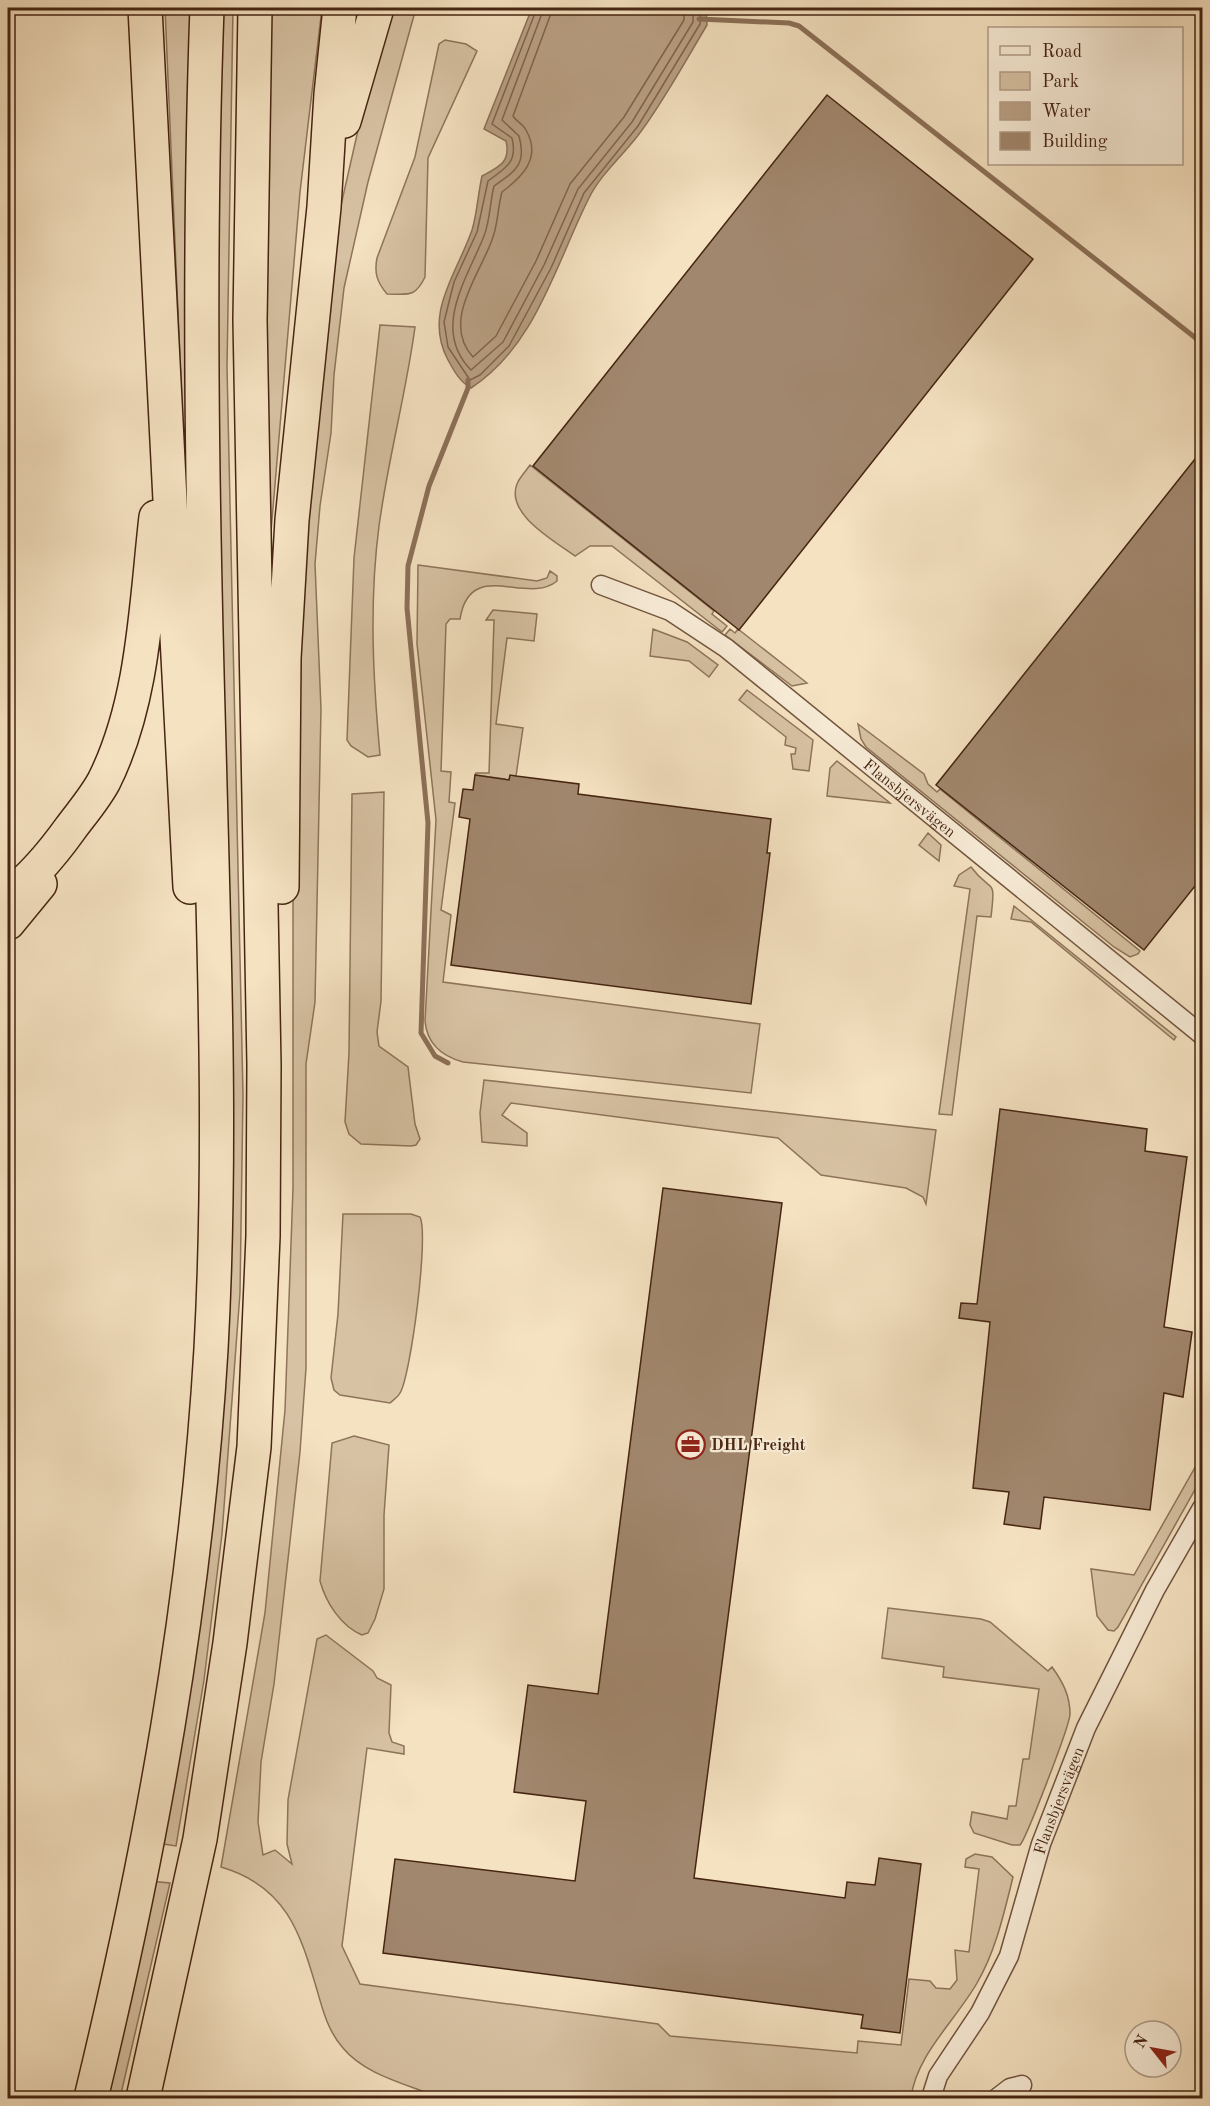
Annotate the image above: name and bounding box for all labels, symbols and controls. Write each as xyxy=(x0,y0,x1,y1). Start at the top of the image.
legend xyxy=(988,27,1183,165)
text: Road xyxy=(1042,43,1082,61)
text: Park xyxy=(1042,73,1079,91)
text: Water xyxy=(1042,103,1091,121)
text: Building xyxy=(1042,133,1108,151)
street label: Flansbjersvägen xyxy=(859,757,958,842)
office icon: DHL Freight xyxy=(674,1428,706,1460)
place label: DHL Freight xyxy=(711,1438,806,1454)
street label: Flansbjersvägen xyxy=(1032,1745,1088,1857)
north arrow xyxy=(1123,2019,1183,2079)
text: N xyxy=(1132,2032,1152,2052)

